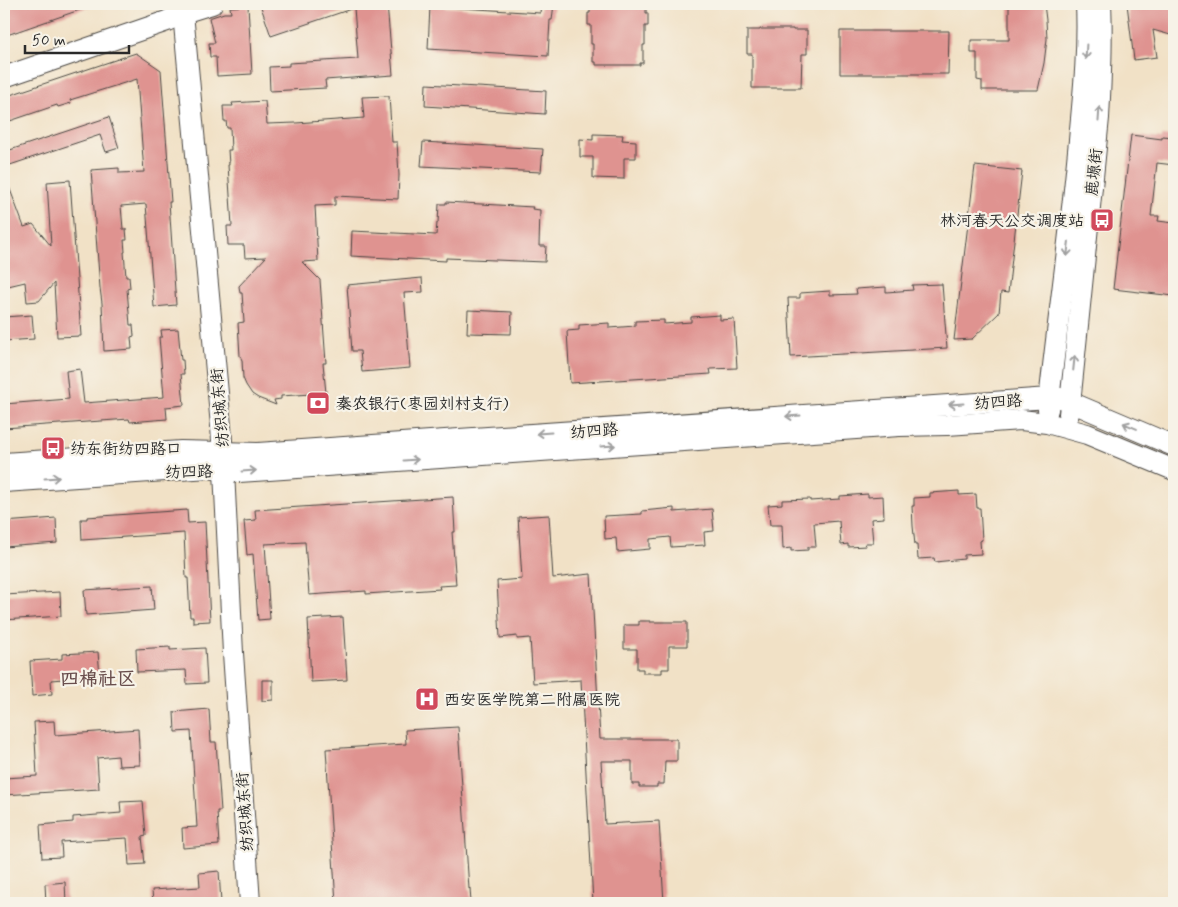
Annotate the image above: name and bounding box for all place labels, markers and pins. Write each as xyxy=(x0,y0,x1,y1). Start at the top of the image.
bus stop icon: 林河春天公交调度站 xyxy=(1089,207,1115,233)
place label: 林河春天公交调度站 xyxy=(940,211,1084,232)
bank icon: 秦农银行(枣园刘村支行) xyxy=(305,390,331,416)
place label: 秦农银行(枣园刘村支行) xyxy=(336,394,509,415)
bus stop icon: 纺东街纺四路口 xyxy=(40,435,66,461)
place label: 纺东街纺四路口 xyxy=(70,439,182,460)
hospital icon: 西安医学院第二附属医院 xyxy=(414,686,440,712)
place label: 西安医学院第二附属医院 xyxy=(444,690,620,711)

